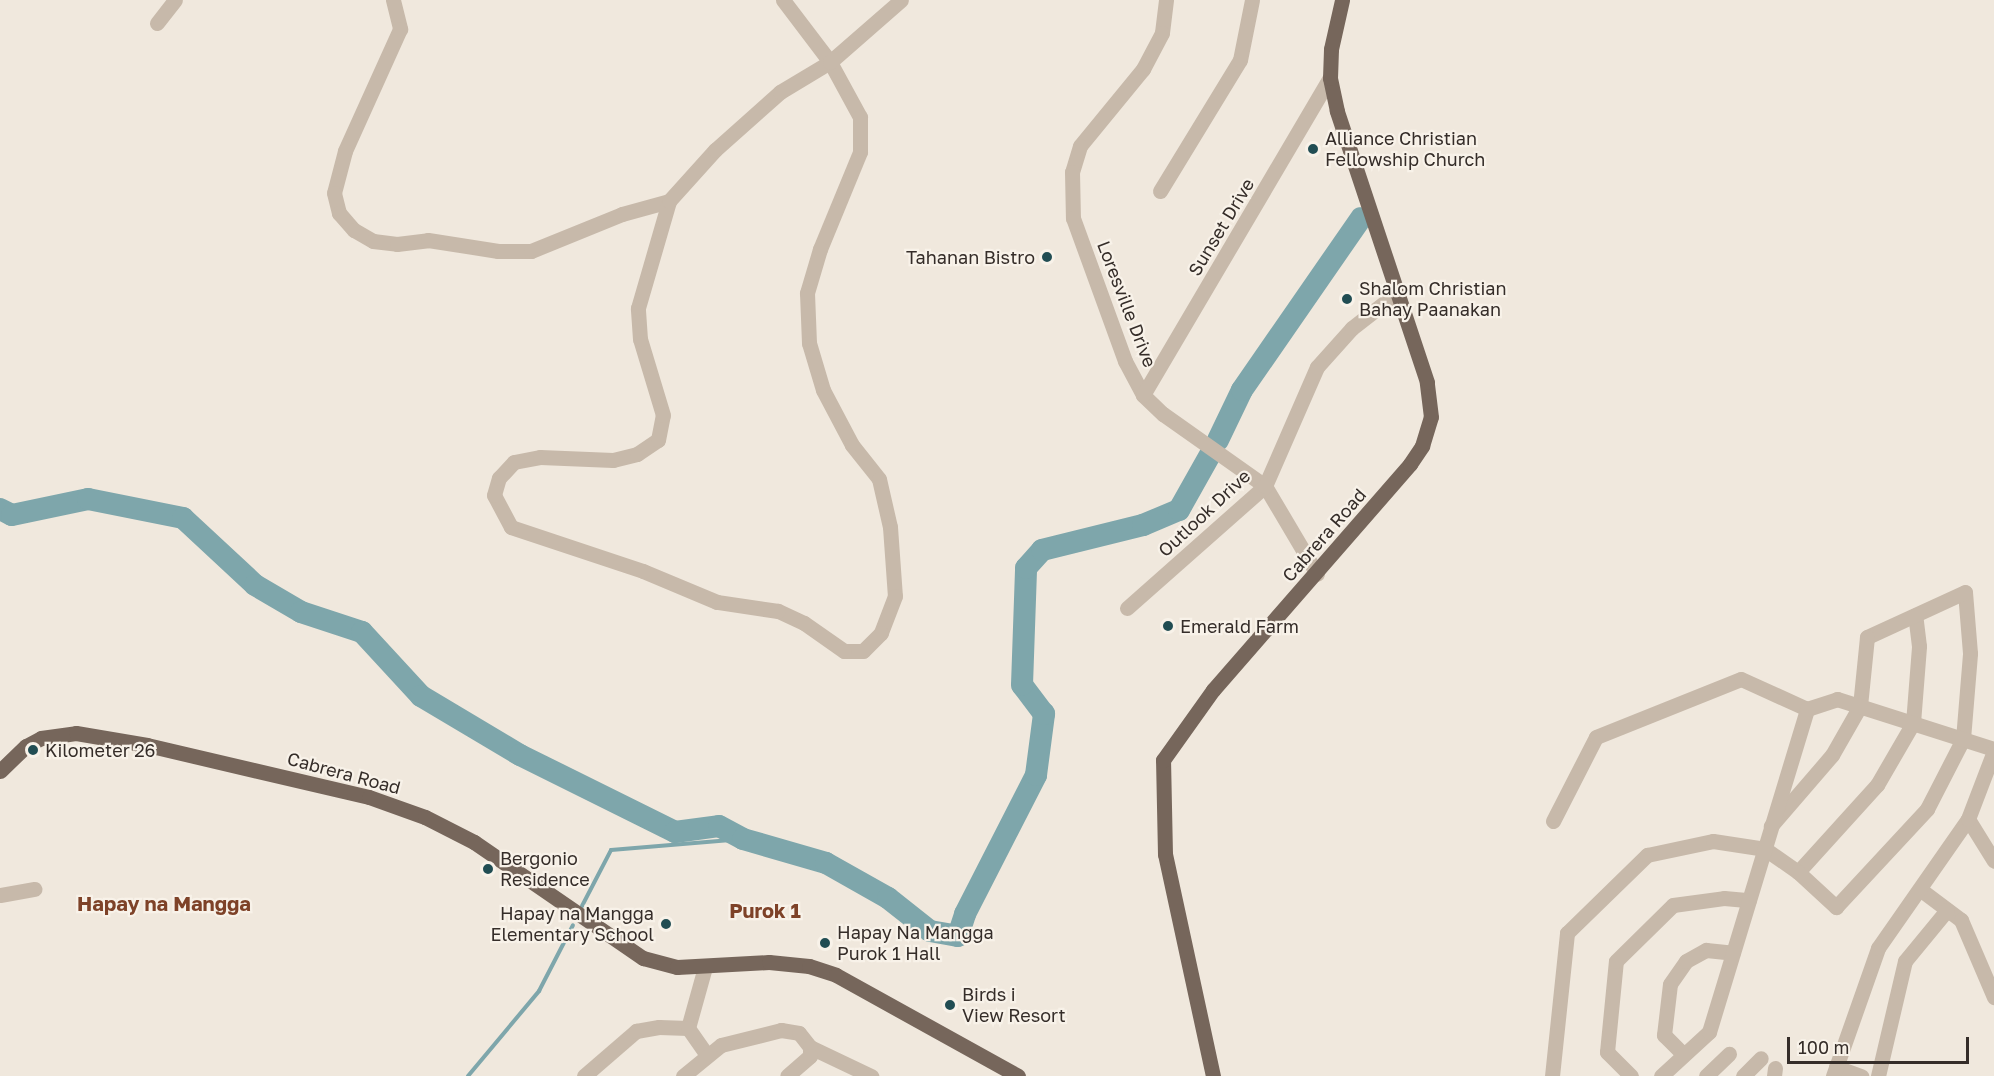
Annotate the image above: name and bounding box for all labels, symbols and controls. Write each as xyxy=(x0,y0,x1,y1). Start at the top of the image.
place label: Alliance Christian Fellowship Church xyxy=(1325,128,1485,170)
marker: Alliance Christian Fellowship Church xyxy=(1306,142,1320,156)
street label: Sunset Drive xyxy=(1183,174,1259,280)
street label: Loresville Drive xyxy=(1093,238,1161,370)
place label: Tahanan Bistro xyxy=(906,246,1035,268)
marker: Tahanan Bistro xyxy=(1040,250,1054,264)
place label: Shalom Christian Bahay Paanakan xyxy=(1359,278,1507,320)
marker: Shalom Christian Bahay Paanakan xyxy=(1340,292,1354,306)
street label: Outlook Drive xyxy=(1154,465,1254,561)
street label: Cabrera Road xyxy=(1278,484,1370,586)
place label: Emerald Farm xyxy=(1180,615,1299,637)
marker: Emerald Farm xyxy=(1161,619,1175,633)
place label: Kilometer 26 xyxy=(45,739,155,761)
marker: Kilometer 26 xyxy=(26,743,40,757)
street label: Cabrera Road xyxy=(285,748,403,798)
place label: Bergonio Residence xyxy=(500,848,590,890)
marker: Bergonio Residence xyxy=(481,862,495,876)
district label: Hapay na Mangga xyxy=(77,891,251,915)
district label: Purok 1 xyxy=(729,898,801,922)
place label: Hapay na Mangga Elementary School xyxy=(490,903,654,946)
marker: Hapay na Mangga Elementary School xyxy=(659,917,673,931)
place label: Hapay Na Mangga Purok 1 Hall xyxy=(837,922,994,964)
marker: Hapay Na Mangga Purok 1 Hall xyxy=(818,936,832,950)
place label: Birds i View Resort xyxy=(962,984,1066,1026)
marker: Birds i View Resort xyxy=(943,998,957,1012)
scale bar xyxy=(1790,1025,1972,1063)
text: 100 m xyxy=(1798,1036,1849,1058)

